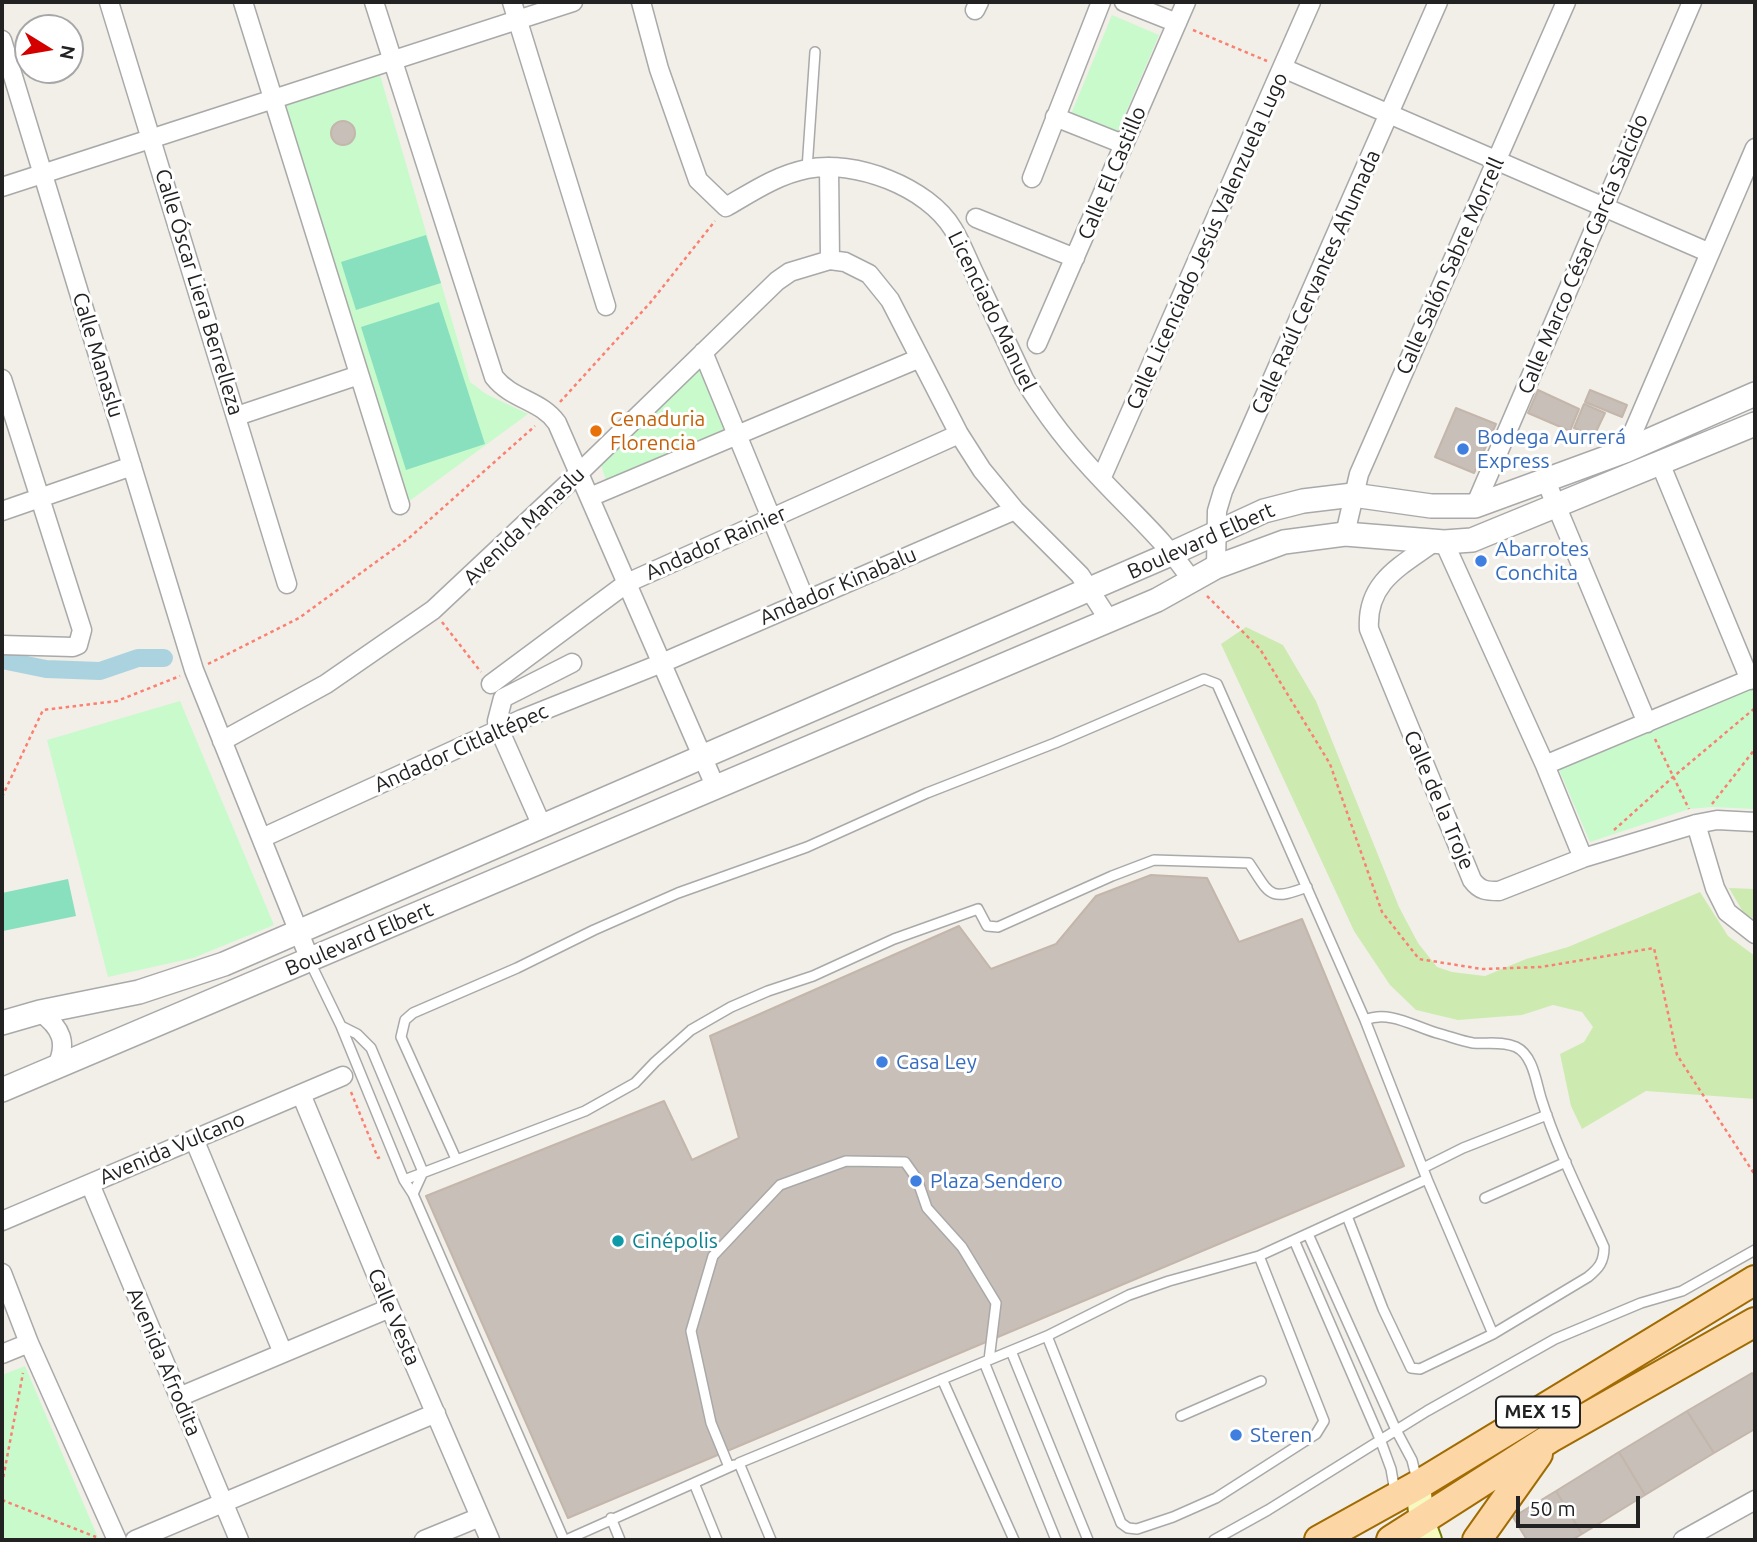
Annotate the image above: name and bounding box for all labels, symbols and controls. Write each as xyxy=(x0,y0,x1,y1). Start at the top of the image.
north arrow xyxy=(14,14,84,84)
text: N xyxy=(55,44,80,62)
street label: Calle Licenciado Jesús Valenzuela Lugo xyxy=(1121,68,1293,414)
street label: Calle El Castillo xyxy=(1073,102,1151,244)
street label: Calle Marco César García Salcido xyxy=(1512,110,1654,398)
street label: Calle Raúl Cervantes Ahumada xyxy=(1246,146,1386,418)
street label: Calle Salón Sabre Morrell xyxy=(1391,154,1509,378)
street label: Calle Óscar Liera Berrelleza xyxy=(150,166,248,418)
street label: Licenciado Manuel xyxy=(942,227,1042,395)
street label: Calle Manaslu xyxy=(67,289,129,421)
place label: Cenaduria Florencia xyxy=(610,406,705,456)
marker: Cenaduria Florencia xyxy=(588,423,604,439)
place label: Bodega Aurrerá Express xyxy=(1477,424,1626,474)
marker: Bodega Aurrerá Express xyxy=(1455,441,1471,457)
street label: Avenida Manaslu xyxy=(458,462,590,590)
street label: Boulevard Elbert xyxy=(1124,497,1278,585)
street label: Andador Rainier xyxy=(642,501,790,585)
place label: Abarrotes Conchita xyxy=(1495,536,1589,586)
street label: Andador Kinabalu xyxy=(756,542,920,630)
marker: Abarrotes Conchita xyxy=(1473,553,1489,569)
street label: Andador Citlaltépec xyxy=(370,698,552,798)
street label: Calle de la Troje xyxy=(1398,727,1480,873)
street label: Boulevard Elbert xyxy=(281,897,437,981)
place label: Casa Ley xyxy=(896,1049,977,1075)
marker: Casa Ley xyxy=(874,1054,890,1070)
street label: Avenida Vulcano xyxy=(96,1106,248,1190)
place label: Plaza Sendero xyxy=(930,1168,1063,1194)
marker: Plaza Sendero xyxy=(908,1173,924,1189)
place label: Cinépolis xyxy=(632,1228,718,1254)
marker: Cinépolis xyxy=(610,1233,626,1249)
street label: Calle Vesta xyxy=(362,1264,426,1370)
street label: Avenida Afrodita xyxy=(121,1284,207,1440)
road number: MEX 15 xyxy=(1496,1396,1580,1428)
place label: Steren xyxy=(1250,1422,1312,1448)
marker: Steren xyxy=(1228,1427,1244,1443)
scale bar xyxy=(1519,1482,1643,1526)
text: 50 m xyxy=(1529,1496,1576,1520)

